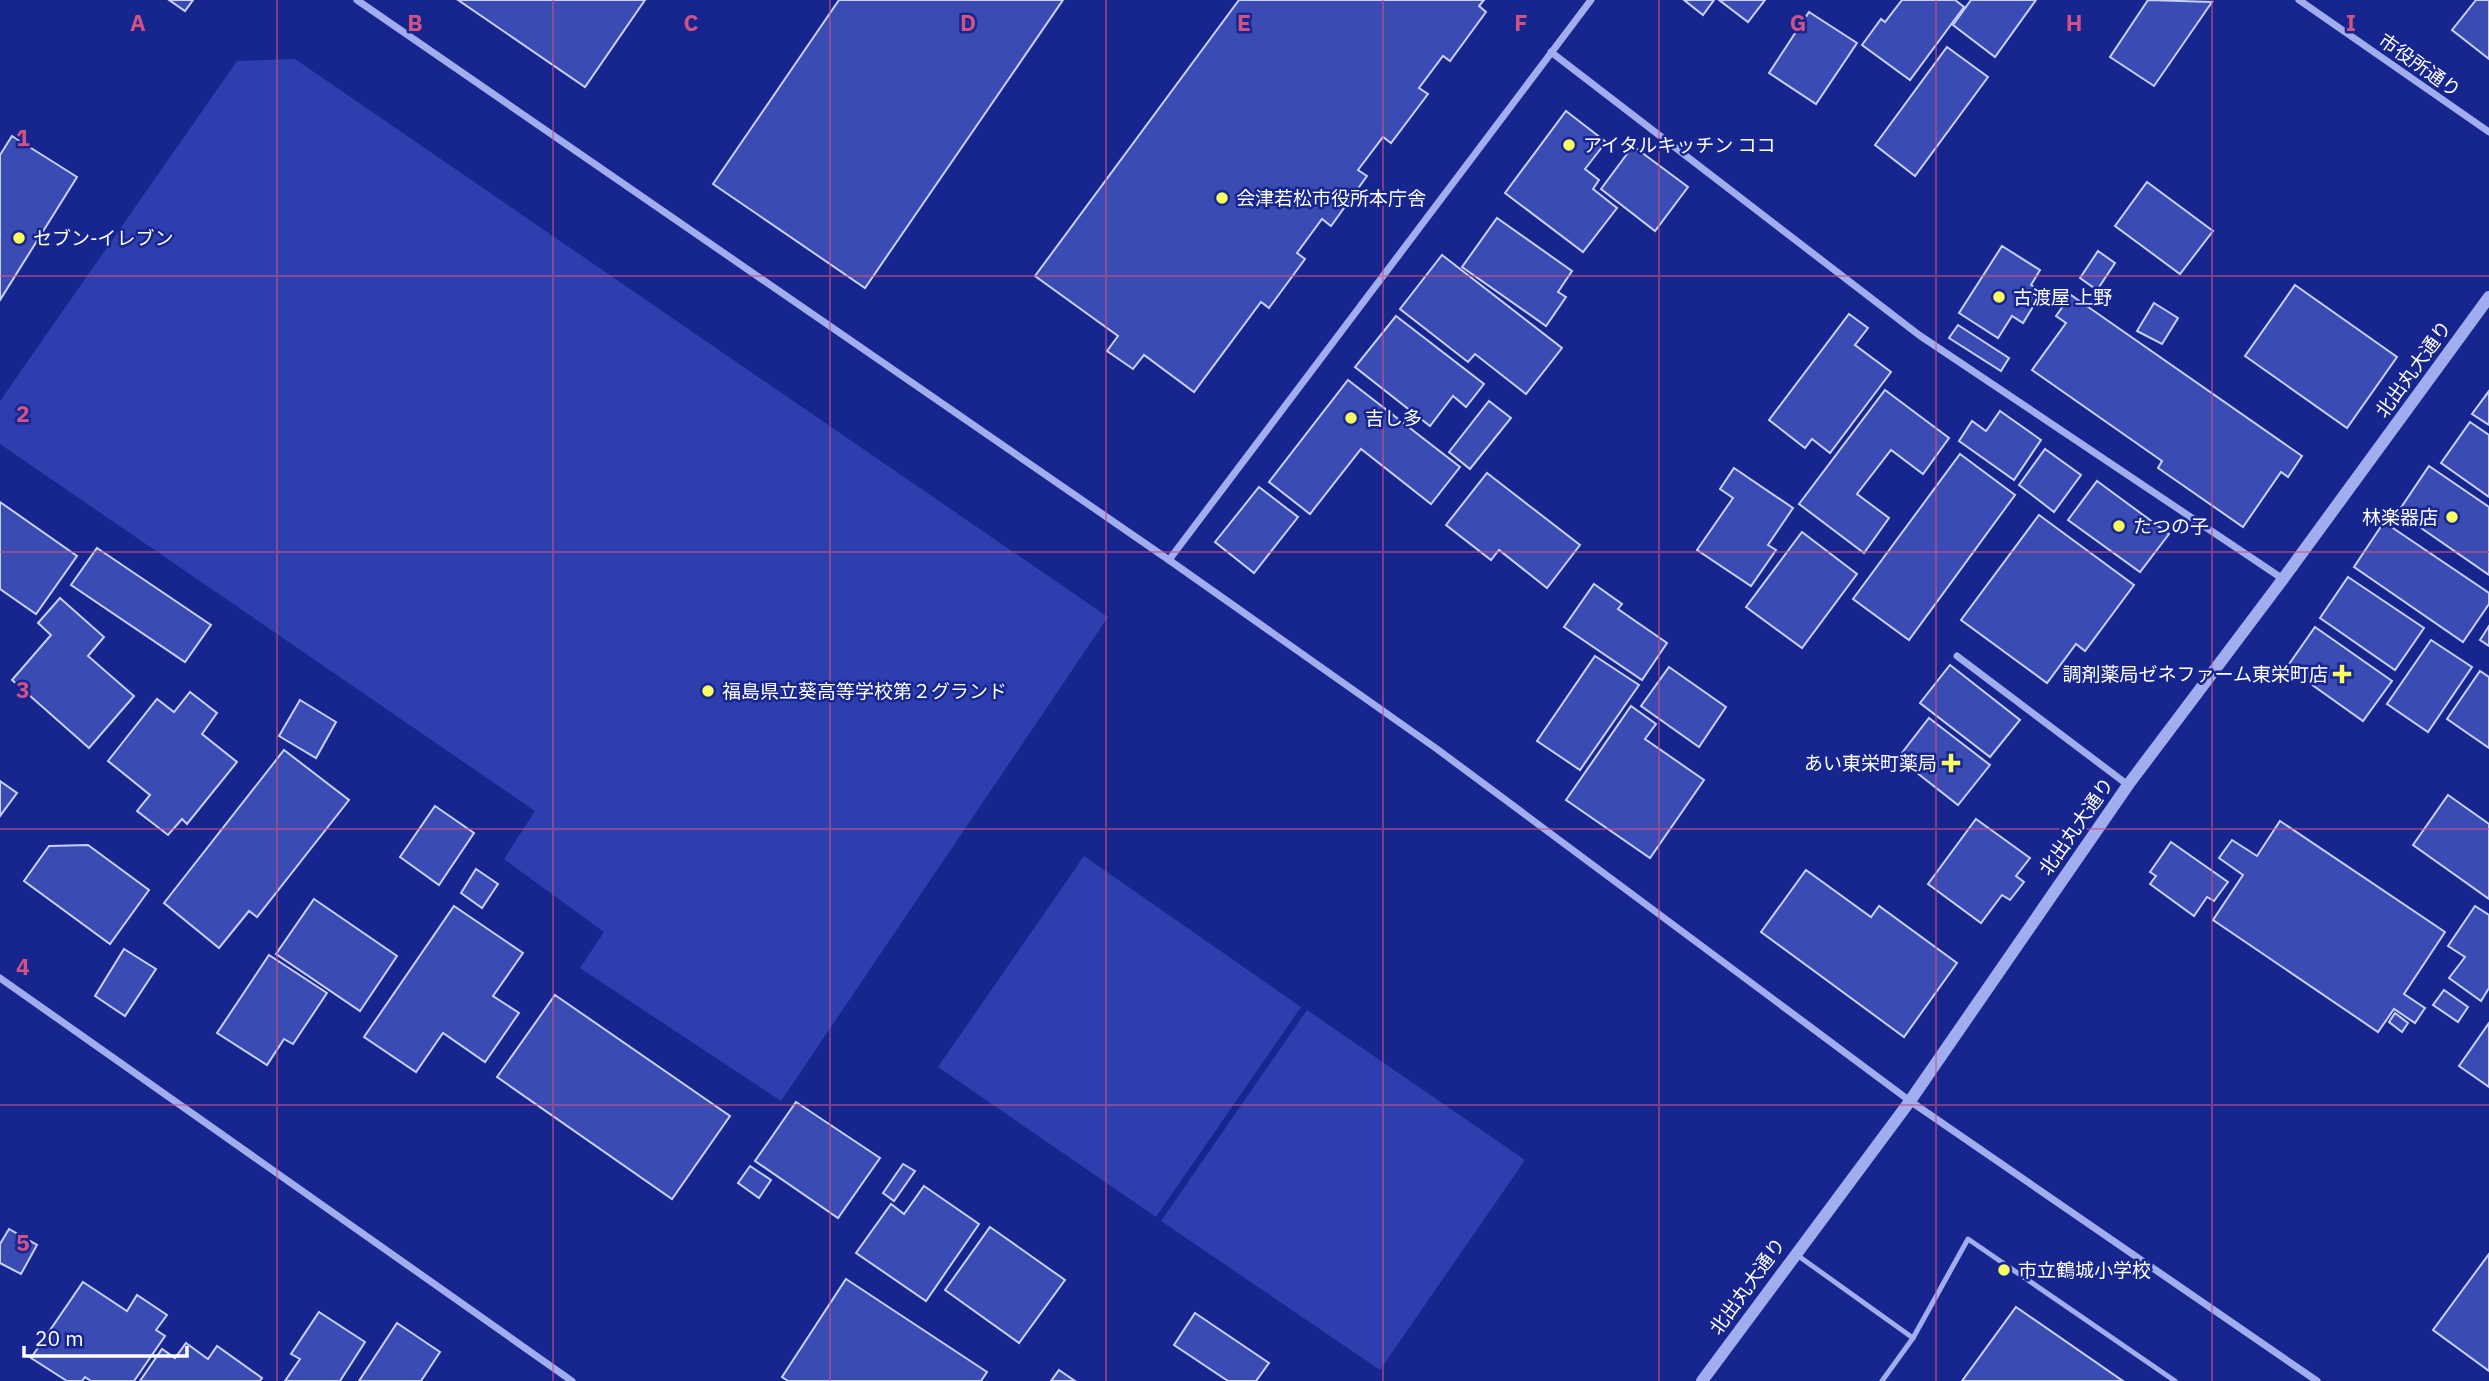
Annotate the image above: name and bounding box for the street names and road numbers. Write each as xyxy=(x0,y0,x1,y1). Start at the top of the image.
street label: 市役所通り xyxy=(2374,28,2466,102)
street label: 北出丸大通り xyxy=(2370,316,2456,422)
street label: 北出丸大通り xyxy=(2033,772,2119,880)
street label: 北出丸大通り xyxy=(1704,1233,1790,1339)

